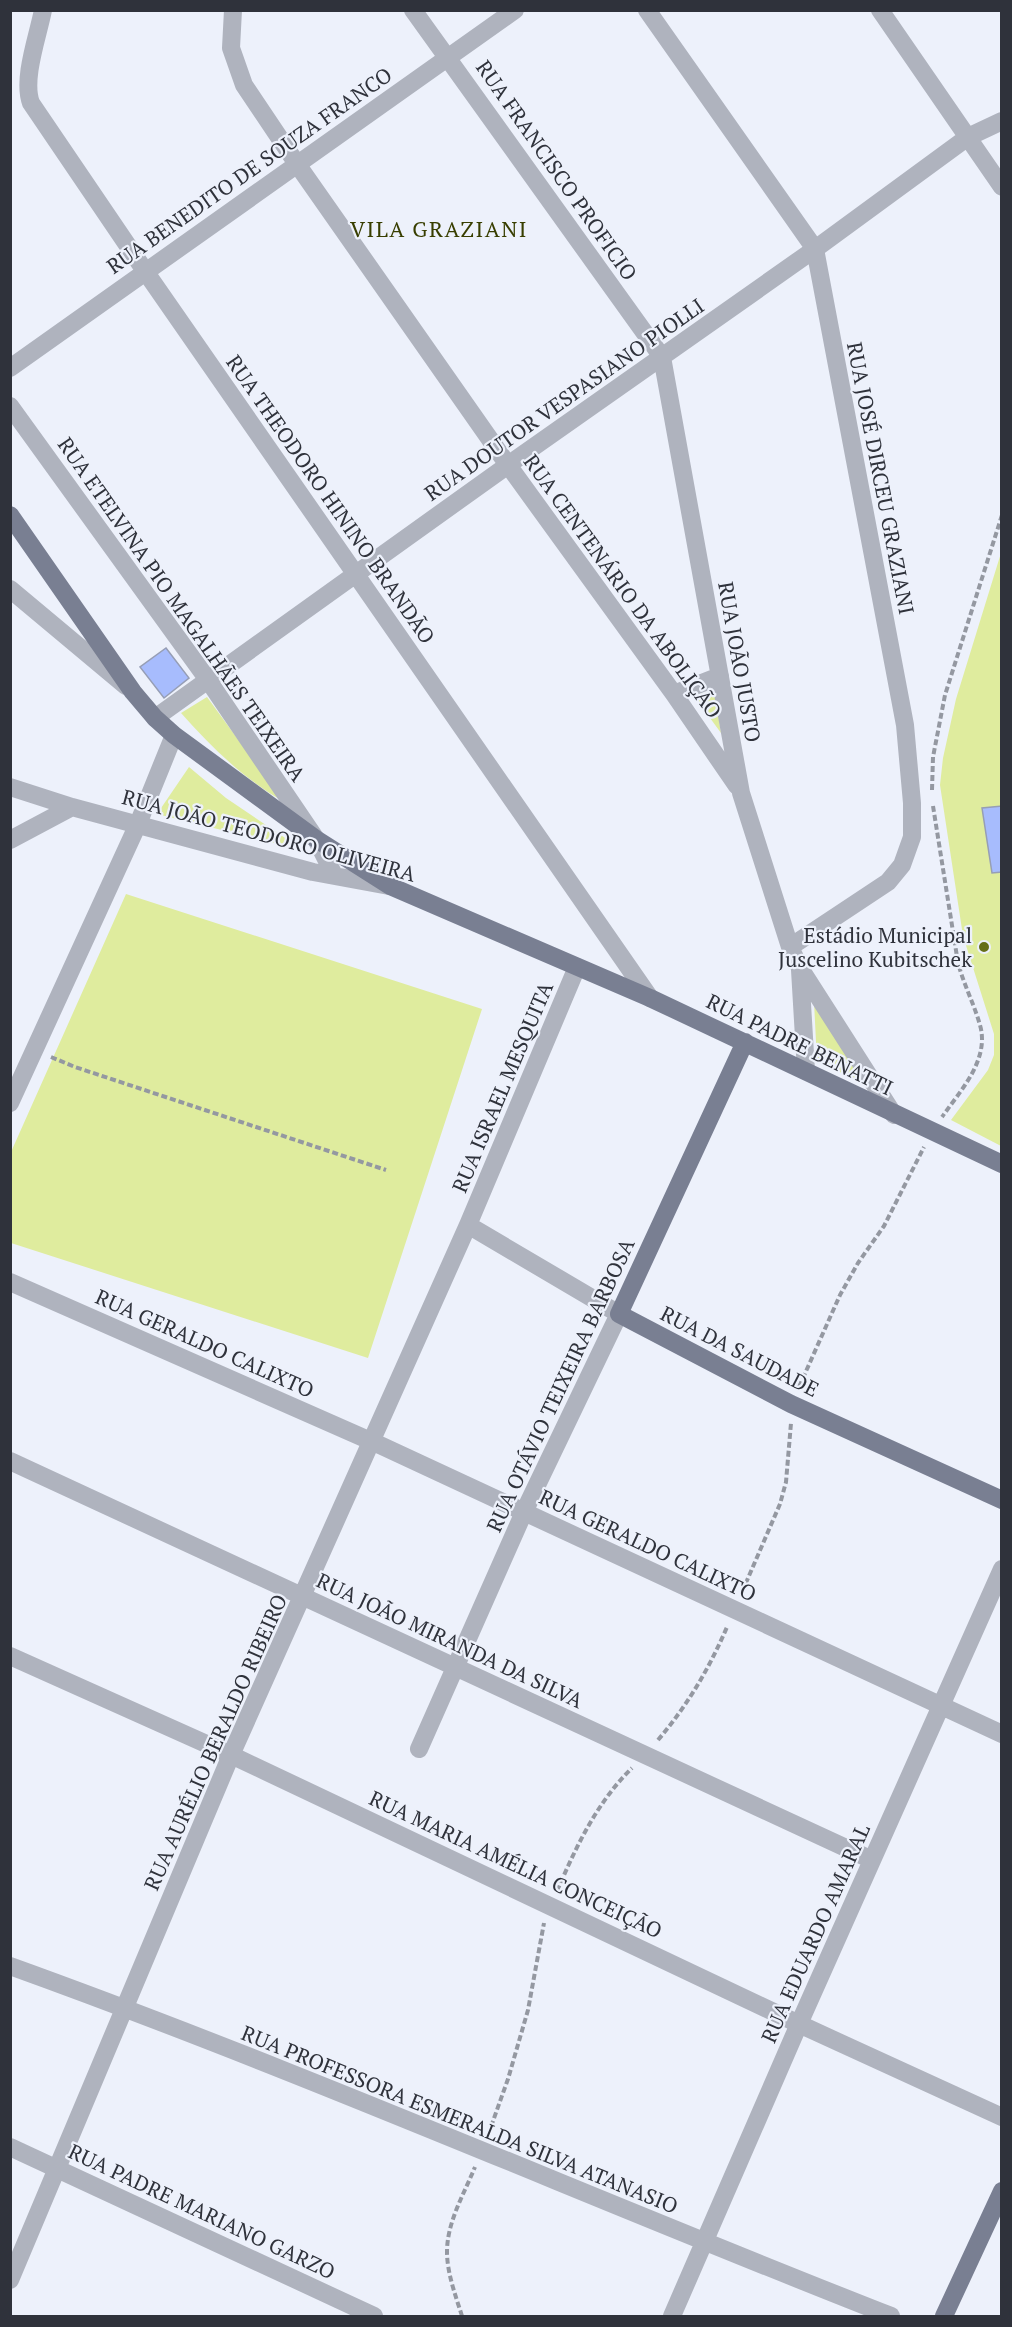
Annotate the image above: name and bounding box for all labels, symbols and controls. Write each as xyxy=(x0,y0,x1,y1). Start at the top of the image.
street label: RUA FRANCISCO PROFICIO xyxy=(470,54,644,286)
street label: RUA BENEDITO DE SOUZA FRANCO xyxy=(101,60,397,280)
district label: VILA GRAZIANI xyxy=(350,214,528,243)
street label: RUA DOUTOR VESPASIANO PIOLLI xyxy=(419,291,709,507)
street label: RUA JOSÉ DIRCEU GRAZIANI xyxy=(841,339,921,617)
street label: RUA THEODORO HININO BRANDÃO xyxy=(220,349,442,649)
street label: RUA ETELVINA PIO MAGALHÃES TEIXEIRA xyxy=(52,431,313,787)
street label: RUA CENTENÁRIO DA ABOLIÇÃO xyxy=(518,448,728,724)
street label: RUA JOÃO JUSTO xyxy=(712,580,768,744)
street label: RUA JOÃO TEODORO OLIVEIRA xyxy=(119,782,419,888)
place label: Estádio Municipal Juscelino Kubitschek xyxy=(778,921,972,973)
marker: Estádio Municipal Juscelino Kubitschek xyxy=(977,940,991,954)
street label: RUA ISRAEL MESQUITA xyxy=(445,977,559,1197)
street label: RUA PADRE BENATTI xyxy=(702,987,898,1101)
street label: RUA OTÁVIO TEIXEIRA BARBOSA xyxy=(480,1233,641,1536)
street label: RUA GERALDO CALIXTO xyxy=(91,1282,319,1404)
street label: RUA DA SAUDADE xyxy=(656,1299,824,1403)
street label: RUA GERALDO CALIXTO xyxy=(535,1482,761,1608)
street label: RUA JOÃO MIRANDA DA SILVA xyxy=(312,1566,588,1714)
street label: RUA AURÉLIO BERALDO RIBEIRO xyxy=(137,1590,293,1894)
street label: RUA MARIA AMÉLIA CONCEIÇÃO xyxy=(365,1784,667,1944)
street label: RUA EDUARDO AMARAL xyxy=(754,1819,876,2047)
street label: RUA PROFESSORA ESMERALDA SILVA ATANASIO xyxy=(238,2018,682,2220)
street label: RUA PADRE MARIANO GARZO xyxy=(64,2137,340,2285)

